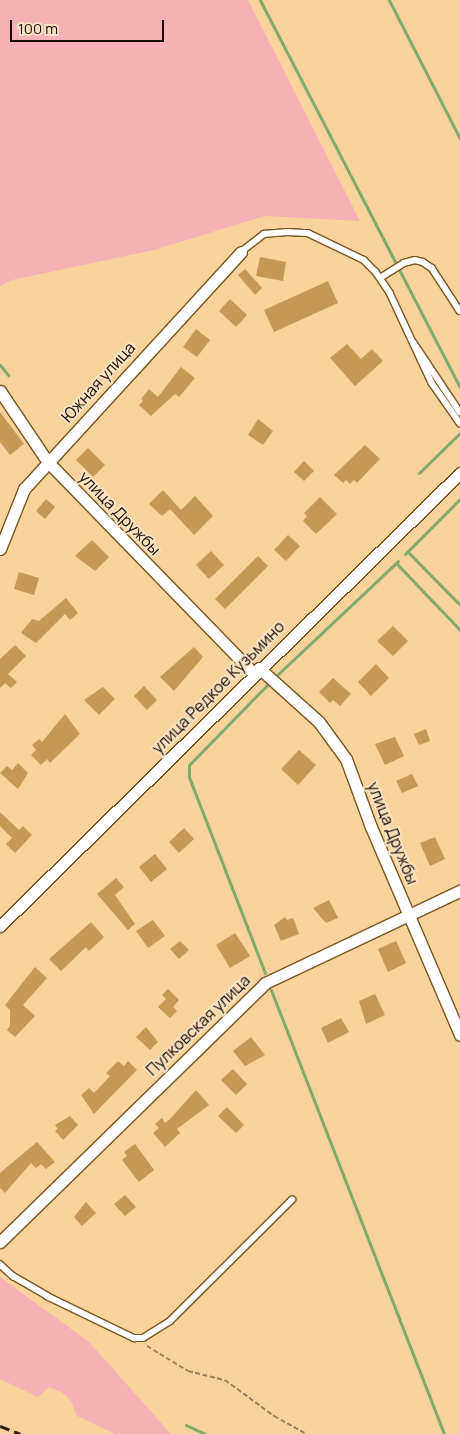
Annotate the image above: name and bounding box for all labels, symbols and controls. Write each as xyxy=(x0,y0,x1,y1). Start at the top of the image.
scale bar xyxy=(12,10,166,42)
text: 100 m xyxy=(18,18,58,39)
street label: Южная улица xyxy=(57,338,139,426)
street label: улица Дружбы xyxy=(75,467,165,559)
street label: улица Редкое Кузьмино xyxy=(148,617,288,757)
street label: улица Дружбы xyxy=(364,779,422,887)
street label: Пулковская улица xyxy=(142,970,254,1080)

